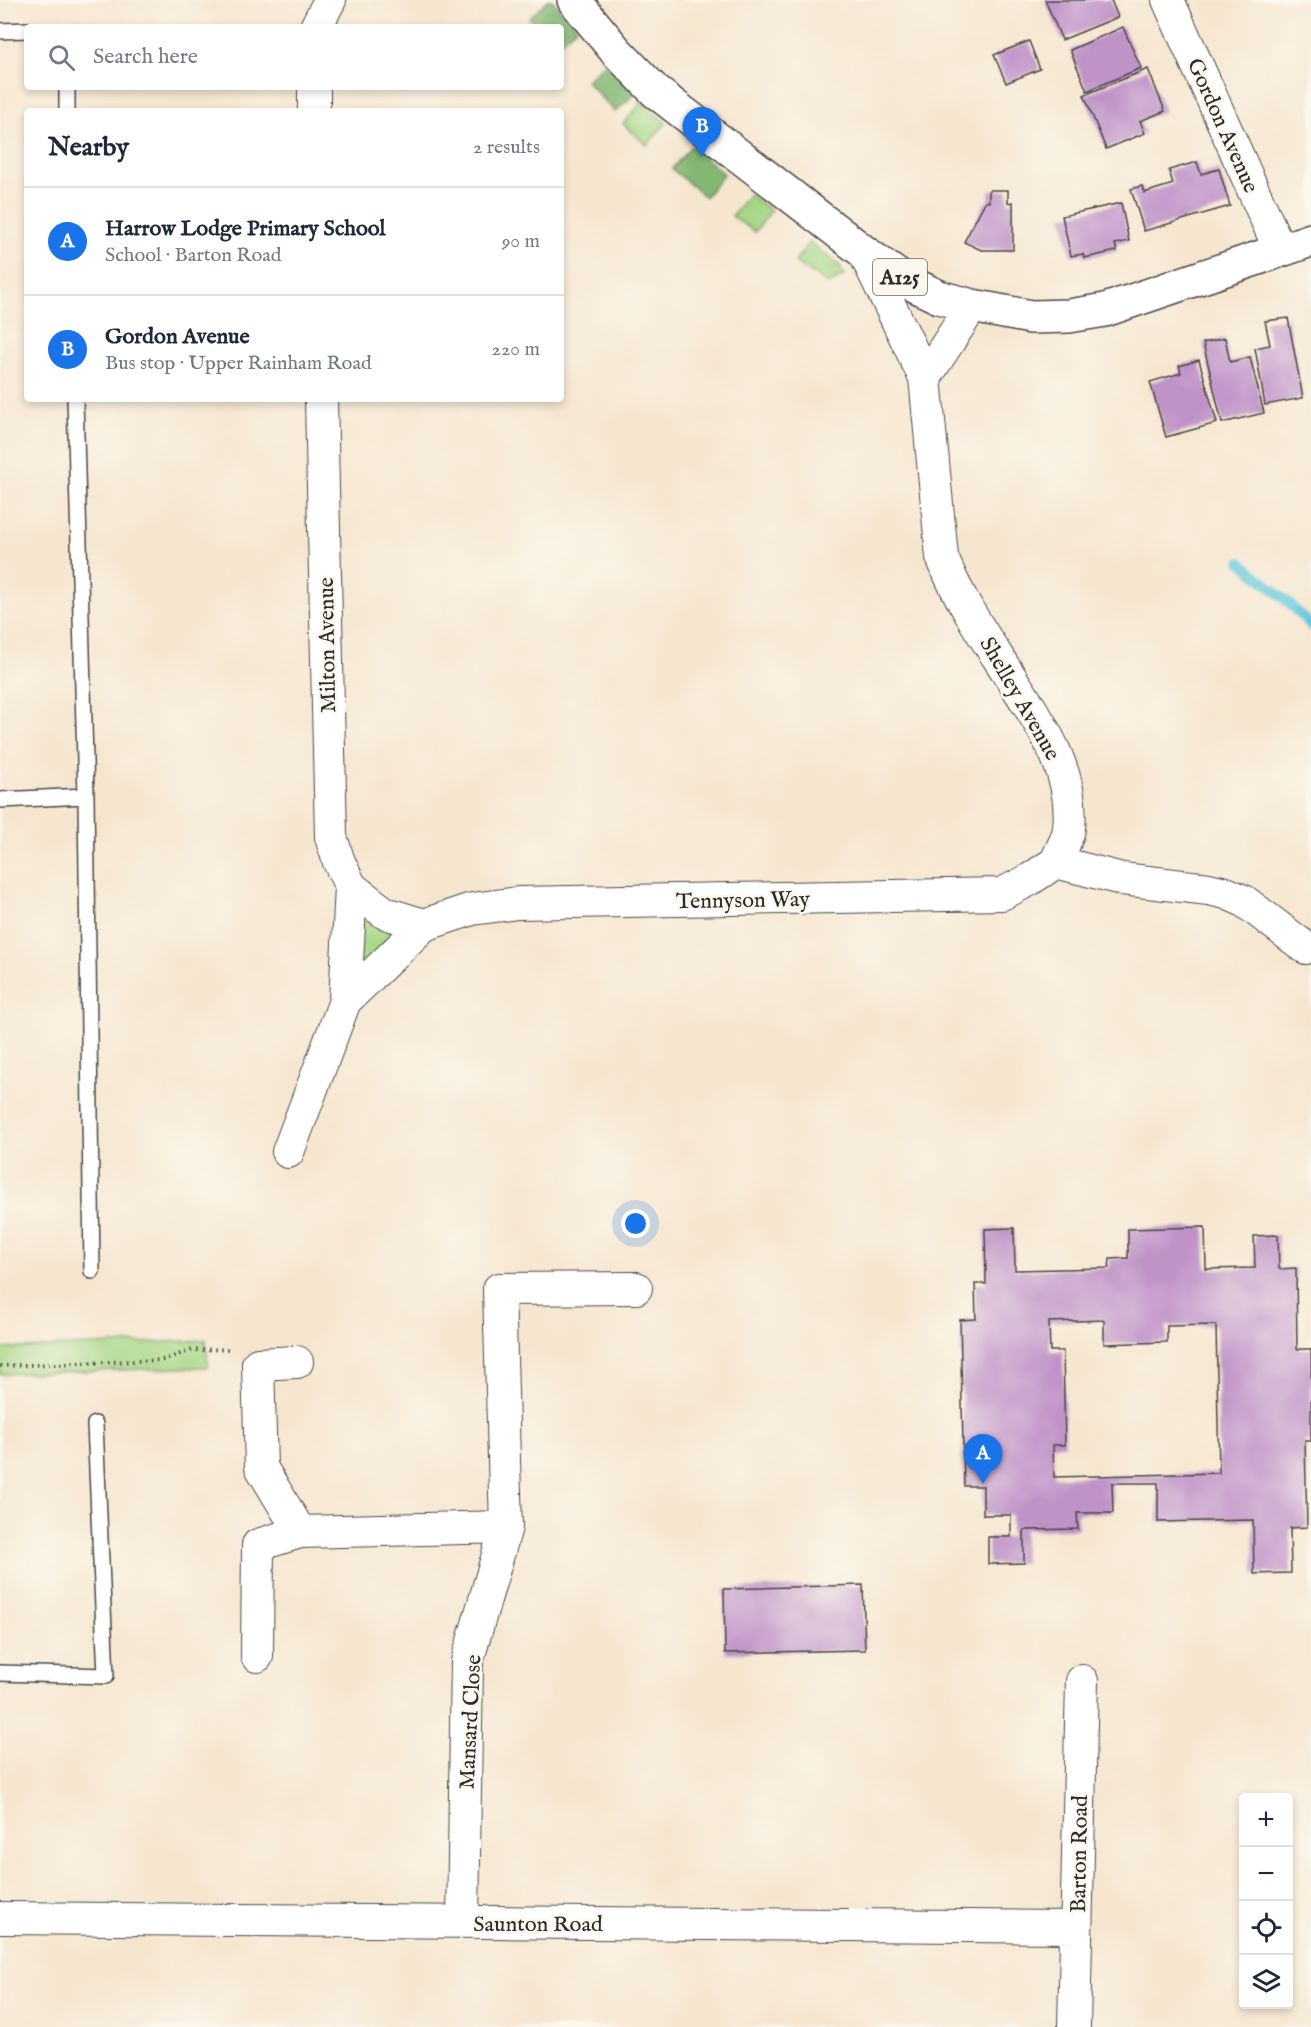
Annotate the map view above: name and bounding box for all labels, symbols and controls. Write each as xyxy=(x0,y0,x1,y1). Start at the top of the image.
search box xyxy=(24,24,564,90)
icon: search xyxy=(45,41,78,74)
text: Search here xyxy=(93,43,198,71)
street label: Gordon Avenue xyxy=(1180,54,1264,198)
pin: B xyxy=(682,108,722,157)
text: Nearby xyxy=(48,131,129,164)
text: 2 results xyxy=(473,135,540,160)
text: Harrow Lodge Primary School xyxy=(105,215,386,243)
text: A xyxy=(61,229,74,254)
text: 90 m xyxy=(502,229,540,254)
text: School · Barton Road xyxy=(105,243,281,268)
road number: A125 xyxy=(873,259,927,295)
text: Gordon Avenue xyxy=(105,323,250,351)
text: B xyxy=(61,337,74,362)
text: 220 m xyxy=(492,337,540,362)
text: Bus stop · Upper Rainham Road xyxy=(105,351,372,376)
street label: Milton Avenue xyxy=(313,577,343,713)
street label: Shelley Avenue xyxy=(973,632,1066,766)
street label: Tennyson Way xyxy=(676,886,810,916)
your location xyxy=(621,1209,650,1238)
pin: A xyxy=(964,1434,1002,1484)
street label: Mansard Close xyxy=(453,1654,489,1790)
map controls xyxy=(1239,1793,1293,2009)
button: + xyxy=(1239,1793,1293,1847)
street label: Barton Road xyxy=(1065,1795,1095,1913)
button: − xyxy=(1239,1847,1293,1901)
button: locate xyxy=(1239,1901,1293,1955)
street label: Saunton Road xyxy=(473,1911,603,1939)
button: layers xyxy=(1239,1955,1293,2009)

